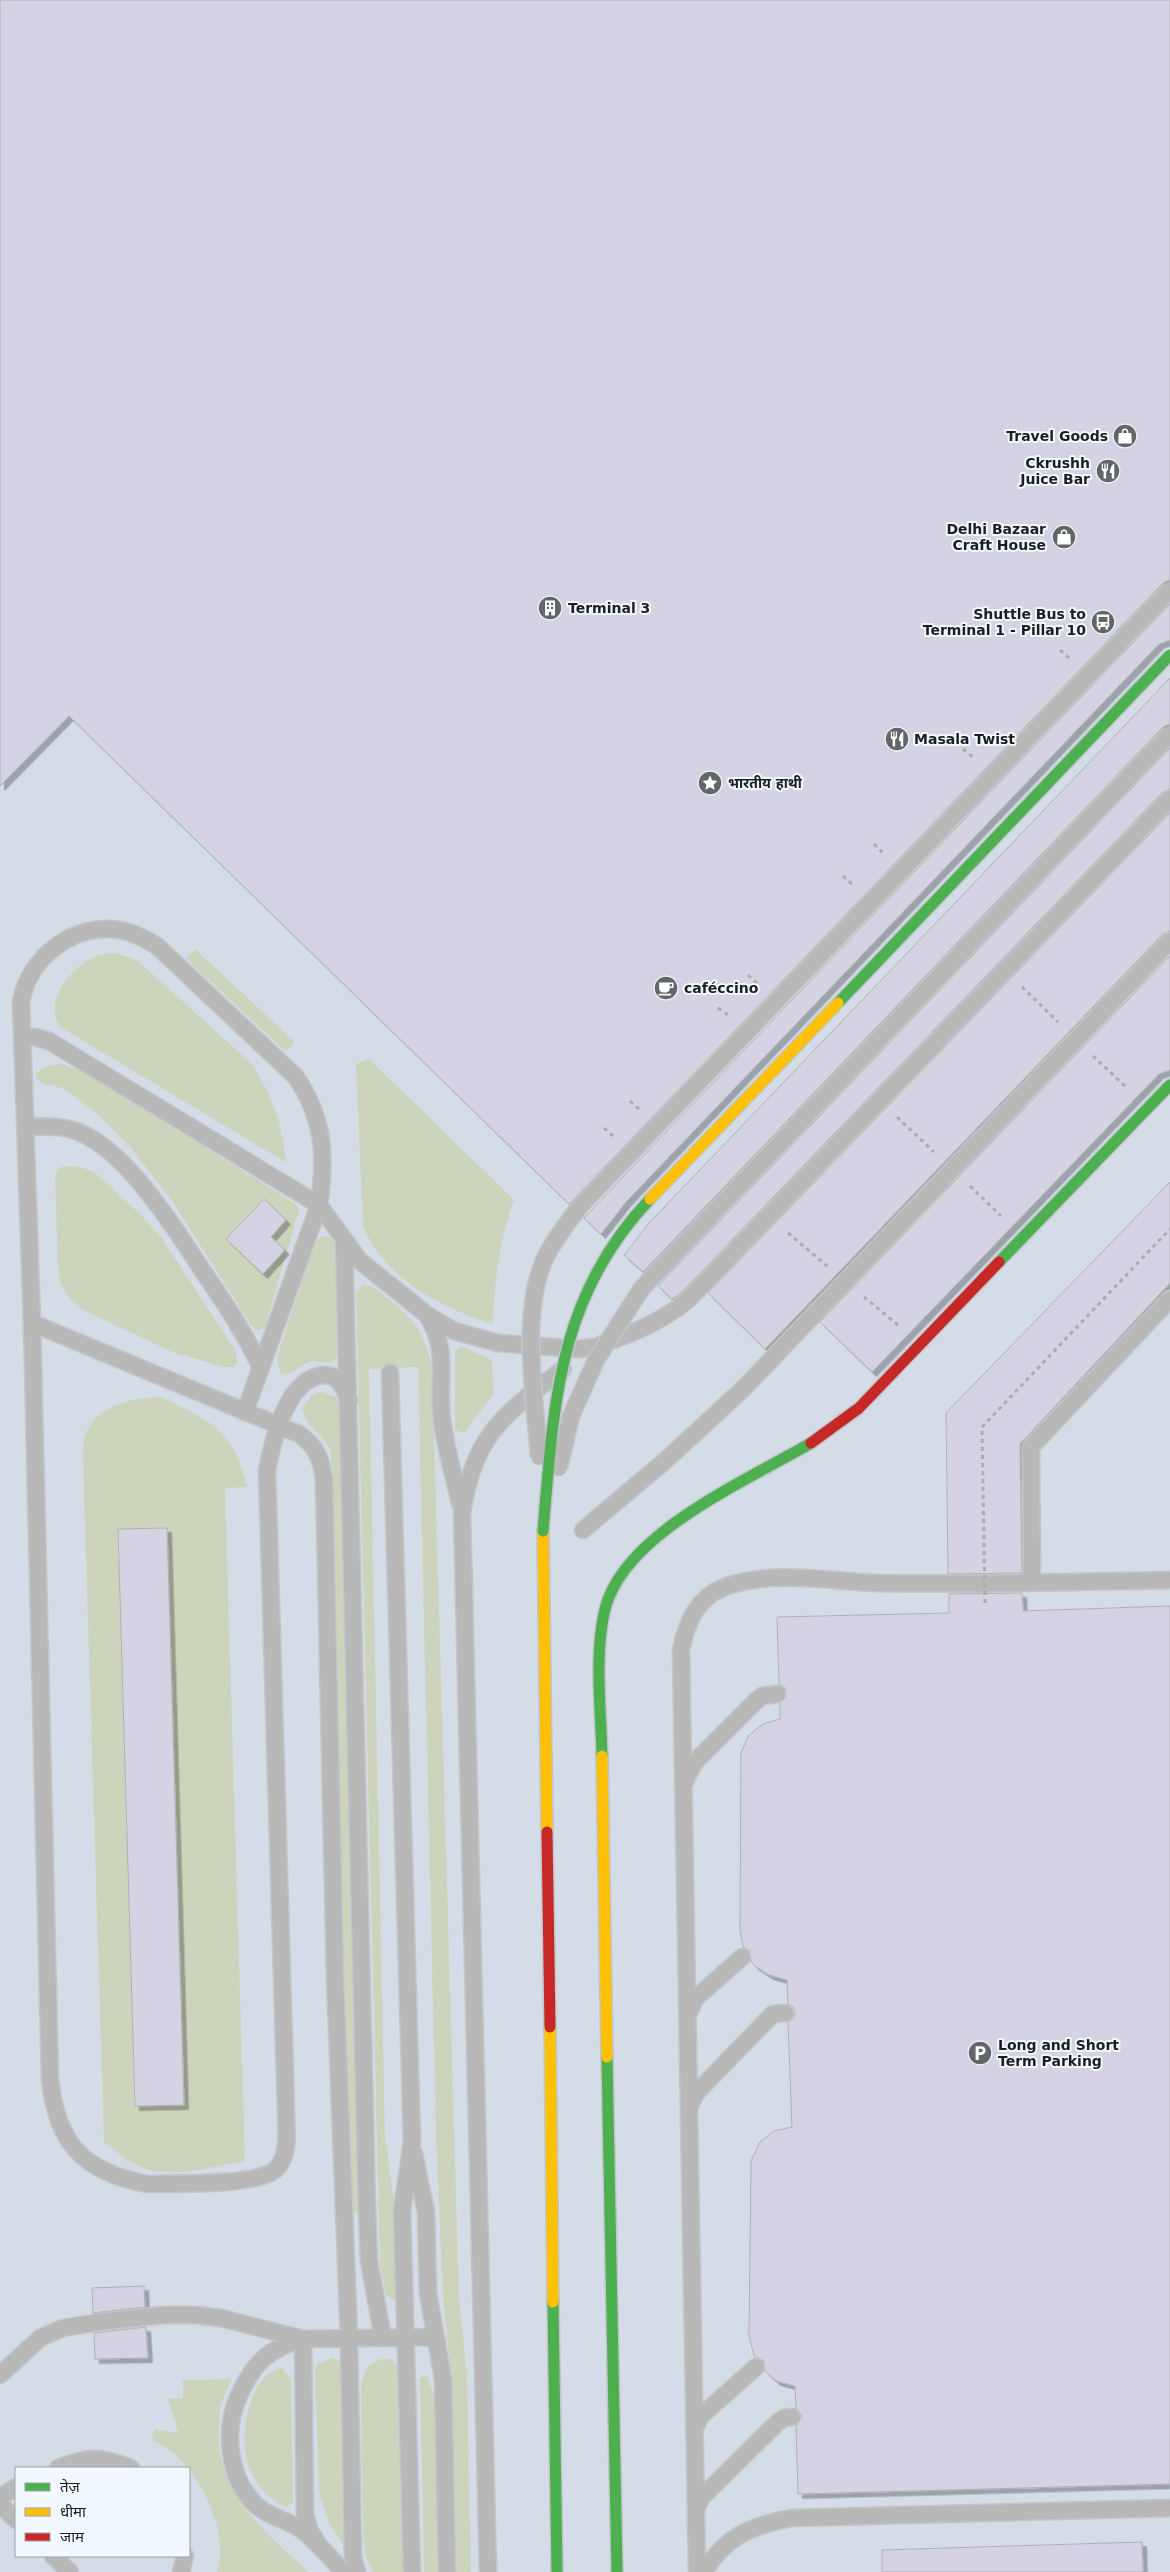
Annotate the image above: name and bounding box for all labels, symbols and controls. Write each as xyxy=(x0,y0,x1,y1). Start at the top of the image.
shop icon: Travel Goods xyxy=(1112,423,1138,449)
place label: Travel Goods xyxy=(1006,428,1108,444)
place label: Ckrushh Juice Bar xyxy=(1019,455,1090,487)
restaurant icon: Ckrushh Juice Bar xyxy=(1095,458,1121,484)
place label: Delhi Bazaar Craft House xyxy=(946,521,1046,553)
shop icon: Delhi Bazaar Craft House xyxy=(1051,524,1077,550)
building icon: Terminal 3 xyxy=(537,595,563,621)
place label: Terminal 3 xyxy=(568,600,650,616)
place label: Shuttle Bus to Terminal 1 - Pillar 10 xyxy=(923,606,1086,638)
bus stop icon: Shuttle Bus to Terminal 1 - Pillar 10 xyxy=(1090,609,1116,635)
restaurant icon: Masala Twist xyxy=(884,726,910,752)
place label: Masala Twist xyxy=(914,731,1015,747)
place icon: भारतीय हाथी xyxy=(697,770,723,796)
place label: भारतीय हाथी xyxy=(728,775,803,791)
cafe icon: caféccino xyxy=(653,975,679,1001)
place label: caféccino xyxy=(684,980,759,996)
place label: Long and Short Term Parking xyxy=(998,2037,1119,2069)
parking icon: Long and Short Term Parking xyxy=(967,2040,993,2066)
legend xyxy=(15,2467,190,2557)
text: तेज़ xyxy=(60,2478,81,2496)
text: धीमा xyxy=(60,2503,87,2521)
text: जाम xyxy=(60,2528,85,2546)

